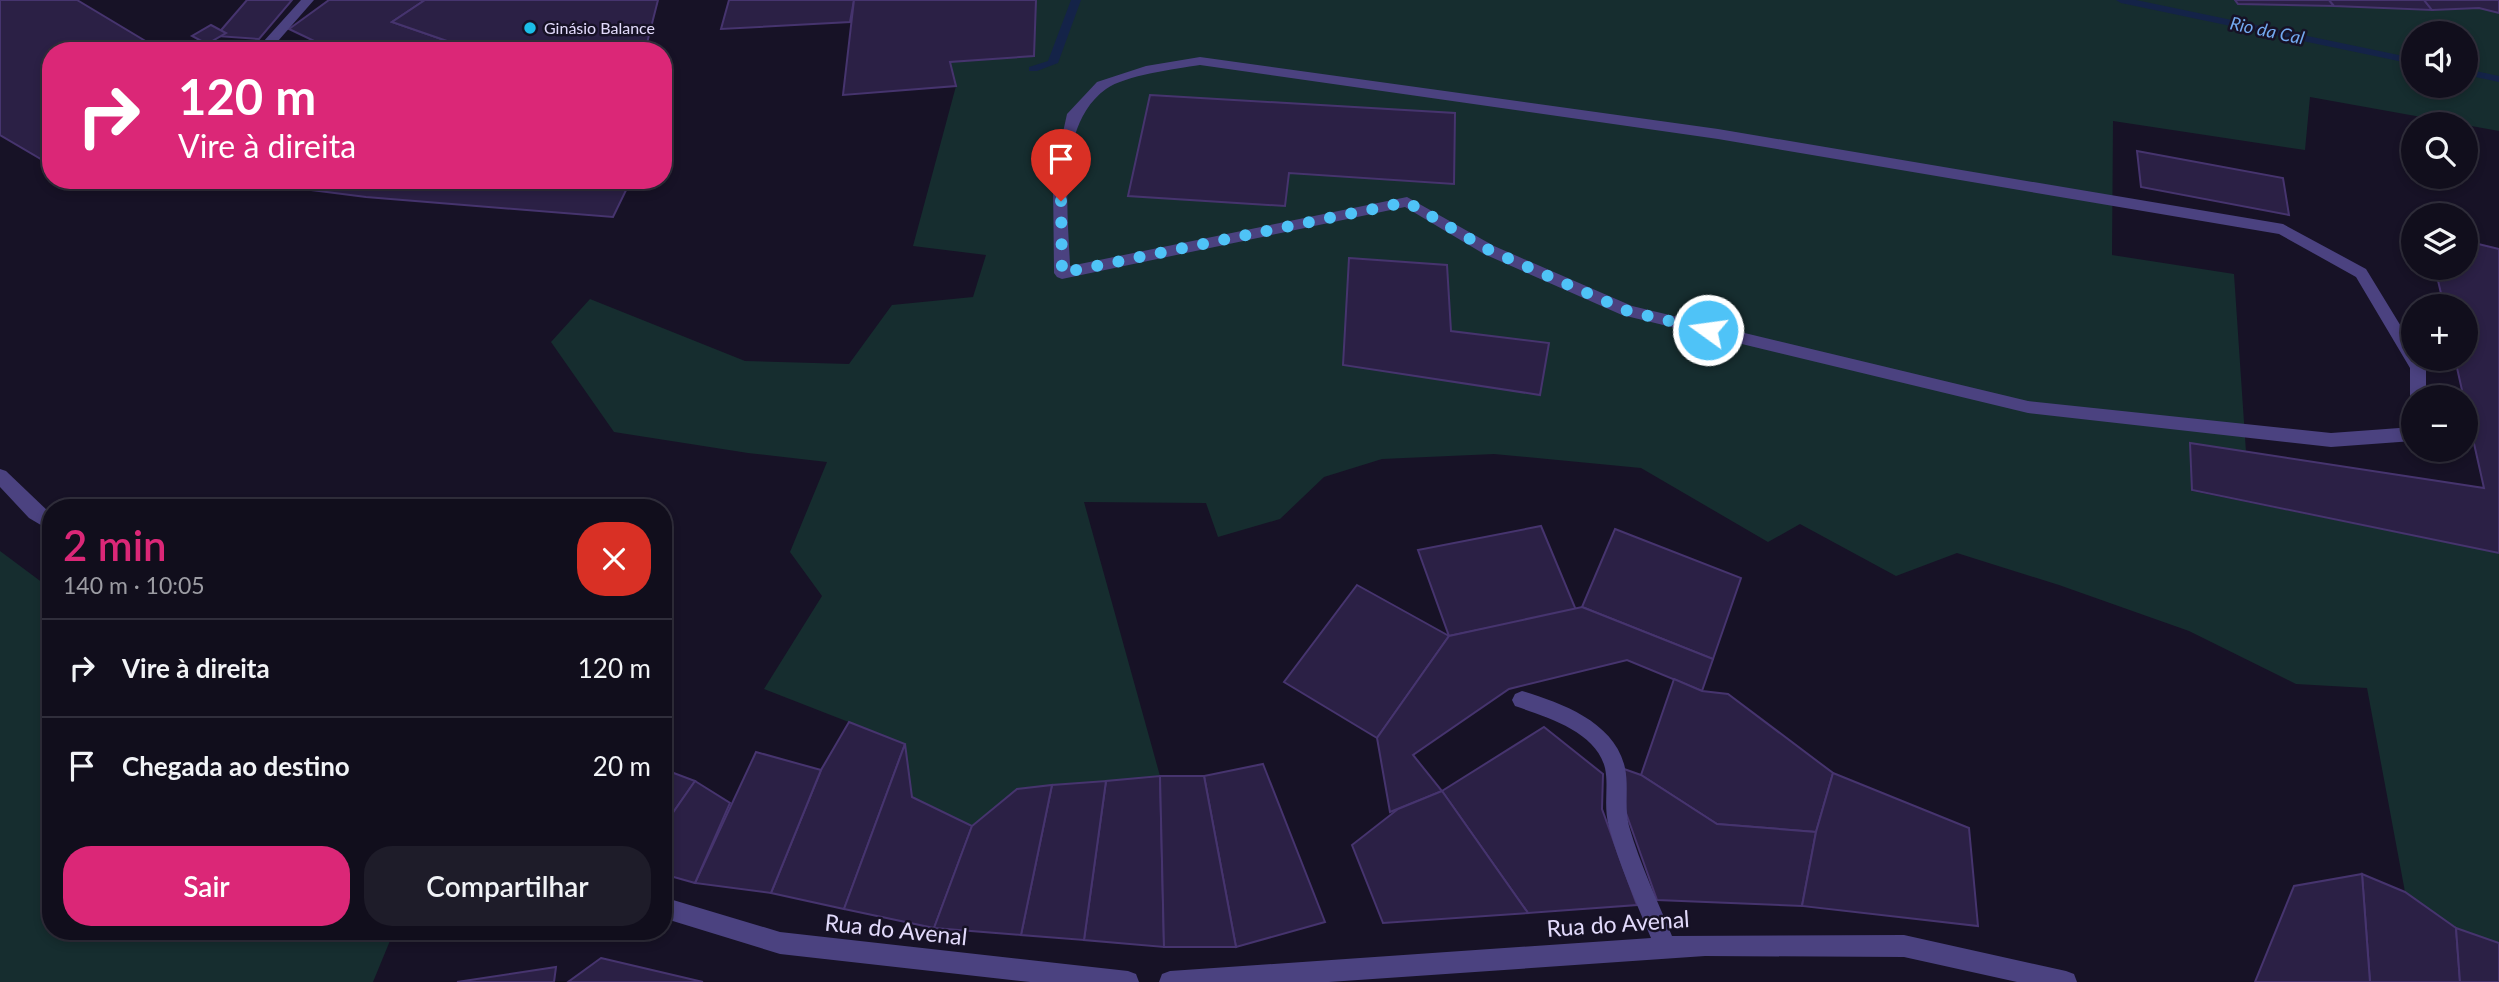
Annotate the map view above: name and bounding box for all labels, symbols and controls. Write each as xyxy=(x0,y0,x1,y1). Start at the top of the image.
water label: Rio da Cal xyxy=(2228,11,2306,49)
place label: Ginásio Balance xyxy=(544,18,655,37)
marker: Ginásio Balance xyxy=(522,20,538,36)
map controls xyxy=(2401,21,2478,462)
button: sound xyxy=(2401,21,2478,98)
text: 120 m xyxy=(178,67,316,125)
icon: right xyxy=(63,70,154,161)
button: search xyxy=(2401,112,2478,189)
text: Vire à direita xyxy=(178,126,356,165)
pin xyxy=(1031,129,1091,201)
icon: arrive xyxy=(1042,140,1080,178)
button: layers xyxy=(2401,203,2478,280)
position arrow xyxy=(1671,293,1745,367)
button: + xyxy=(2401,294,2478,371)
button: − xyxy=(2401,385,2478,462)
text: 2 min xyxy=(63,520,167,570)
button: close xyxy=(577,522,651,596)
text: 140 m · 10:05 xyxy=(63,571,205,599)
icon: right xyxy=(63,649,101,687)
text: Vire à direita xyxy=(122,652,270,684)
text: 120 m xyxy=(578,652,651,684)
icon: arrive xyxy=(63,747,101,785)
text: Chegada ao destino xyxy=(122,750,350,782)
text: 20 m xyxy=(593,750,651,782)
button: Sair xyxy=(63,846,350,926)
button: Compartilhar xyxy=(364,846,651,926)
street label: Rua do Avenal xyxy=(1546,904,1690,942)
street label: Rua do Avenal xyxy=(823,908,969,950)

